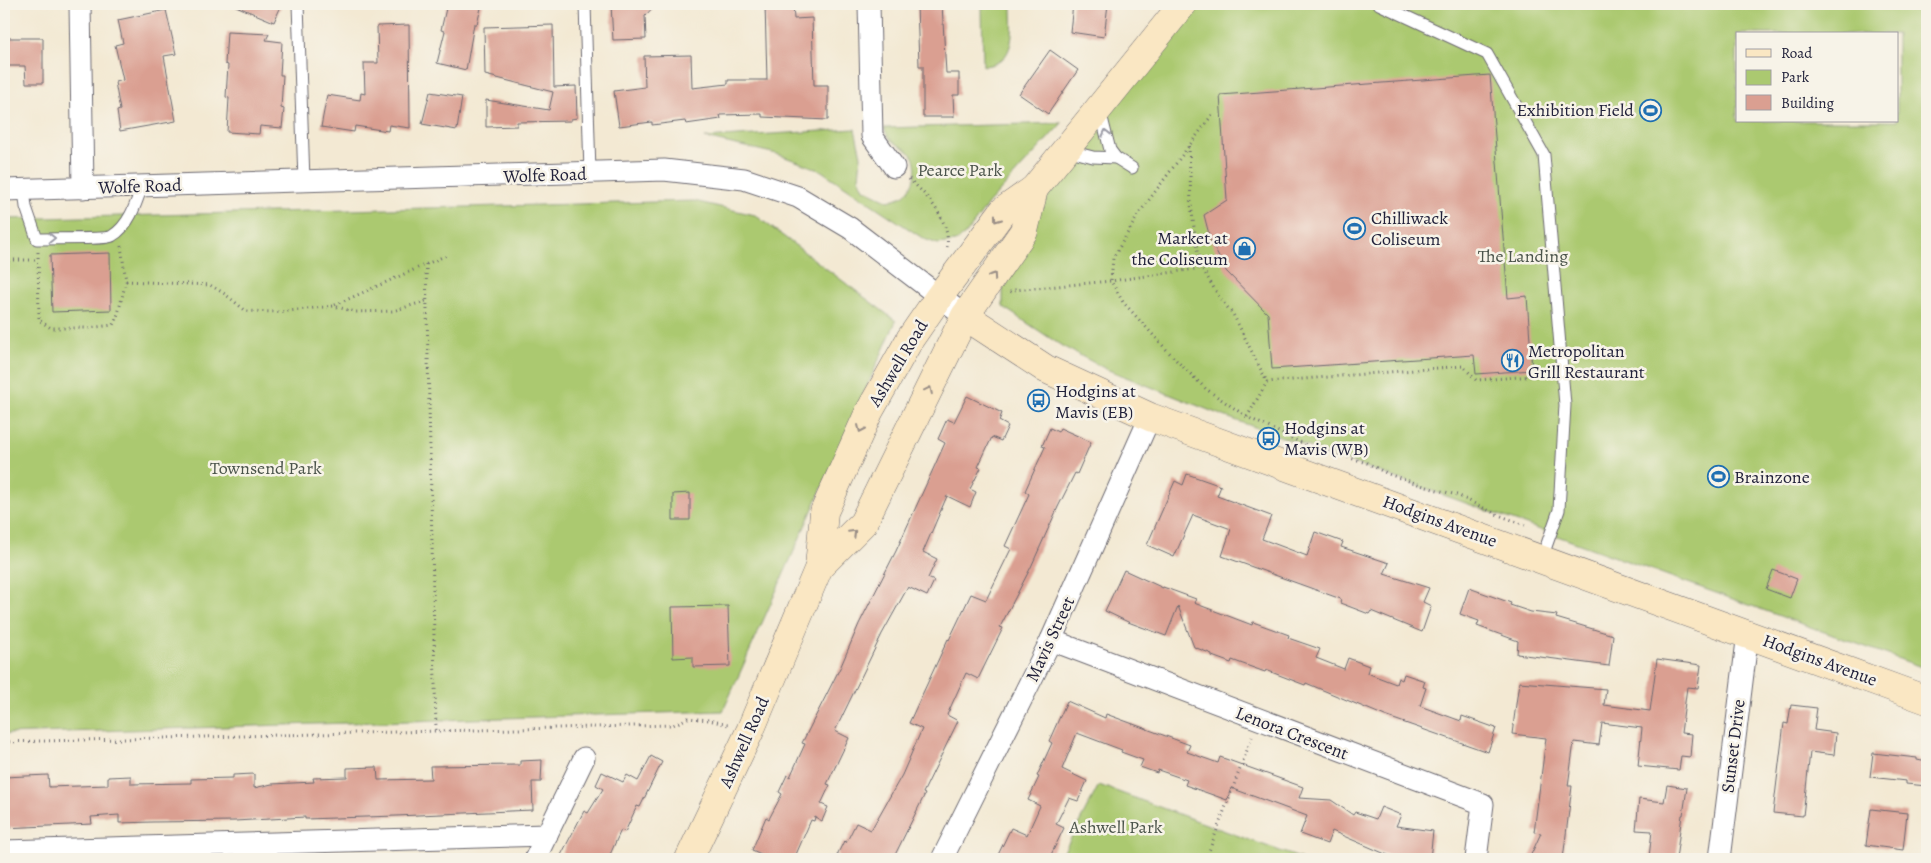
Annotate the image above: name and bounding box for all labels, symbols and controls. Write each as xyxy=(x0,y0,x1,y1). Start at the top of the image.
legend xyxy=(1736,32,1898,122)
text: Road xyxy=(1781,43,1813,63)
text: Park xyxy=(1781,67,1810,87)
text: Building xyxy=(1781,93,1834,113)
place label: Exhibition Field xyxy=(1516,98,1634,122)
sports icon: Exhibition Field xyxy=(1638,98,1662,122)
one-way arrow xyxy=(1101,129,1112,138)
park label: Pearce Park xyxy=(917,158,1003,182)
street label: Wolfe Road xyxy=(502,162,587,188)
street label: Wolfe Road xyxy=(97,173,182,199)
place label: Chilliwack Coliseum xyxy=(1371,206,1448,251)
one-way arrow xyxy=(994,214,1003,223)
sports icon: Chilliwack Coliseum xyxy=(1343,216,1367,240)
place label: Market at the Coliseum xyxy=(1131,226,1228,271)
one-way arrow xyxy=(49,233,57,243)
shop icon: Market at the Coliseum xyxy=(1232,236,1256,260)
park label: The Landing xyxy=(1478,244,1568,268)
one-way arrow xyxy=(987,272,996,281)
street label: Ashwell Road xyxy=(862,315,934,412)
place label: Metropolitan Grill Restaurant xyxy=(1528,339,1645,384)
restaurant icon: Metropolitan Grill Restaurant xyxy=(1500,349,1524,373)
place label: Hodgins at Mavis (EB) xyxy=(1055,379,1136,424)
one-way arrow xyxy=(923,386,933,395)
bus stop icon: Hodgins at Mavis (EB) xyxy=(1027,389,1051,413)
place label: Hodgins at Mavis (WB) xyxy=(1284,416,1368,461)
one-way arrow xyxy=(857,424,868,433)
bus stop icon: Hodgins at Mavis (WB) xyxy=(1256,426,1280,450)
park label: Townsend Park xyxy=(210,456,322,480)
sports icon: Brainzone xyxy=(1706,465,1730,489)
place label: Brainzone xyxy=(1734,465,1810,489)
street label: Hodgins Avenue xyxy=(1379,489,1501,553)
one-way arrow xyxy=(848,530,857,539)
street label: Mavis Street xyxy=(1020,593,1080,685)
street label: Hodgins Avenue xyxy=(1759,628,1881,692)
street label: Ashwell Road xyxy=(713,692,775,792)
street label: Sunset Drive xyxy=(1715,698,1751,794)
street label: Lenora Crescent xyxy=(1232,701,1352,766)
park label: Ashwell Park xyxy=(1068,815,1163,839)

